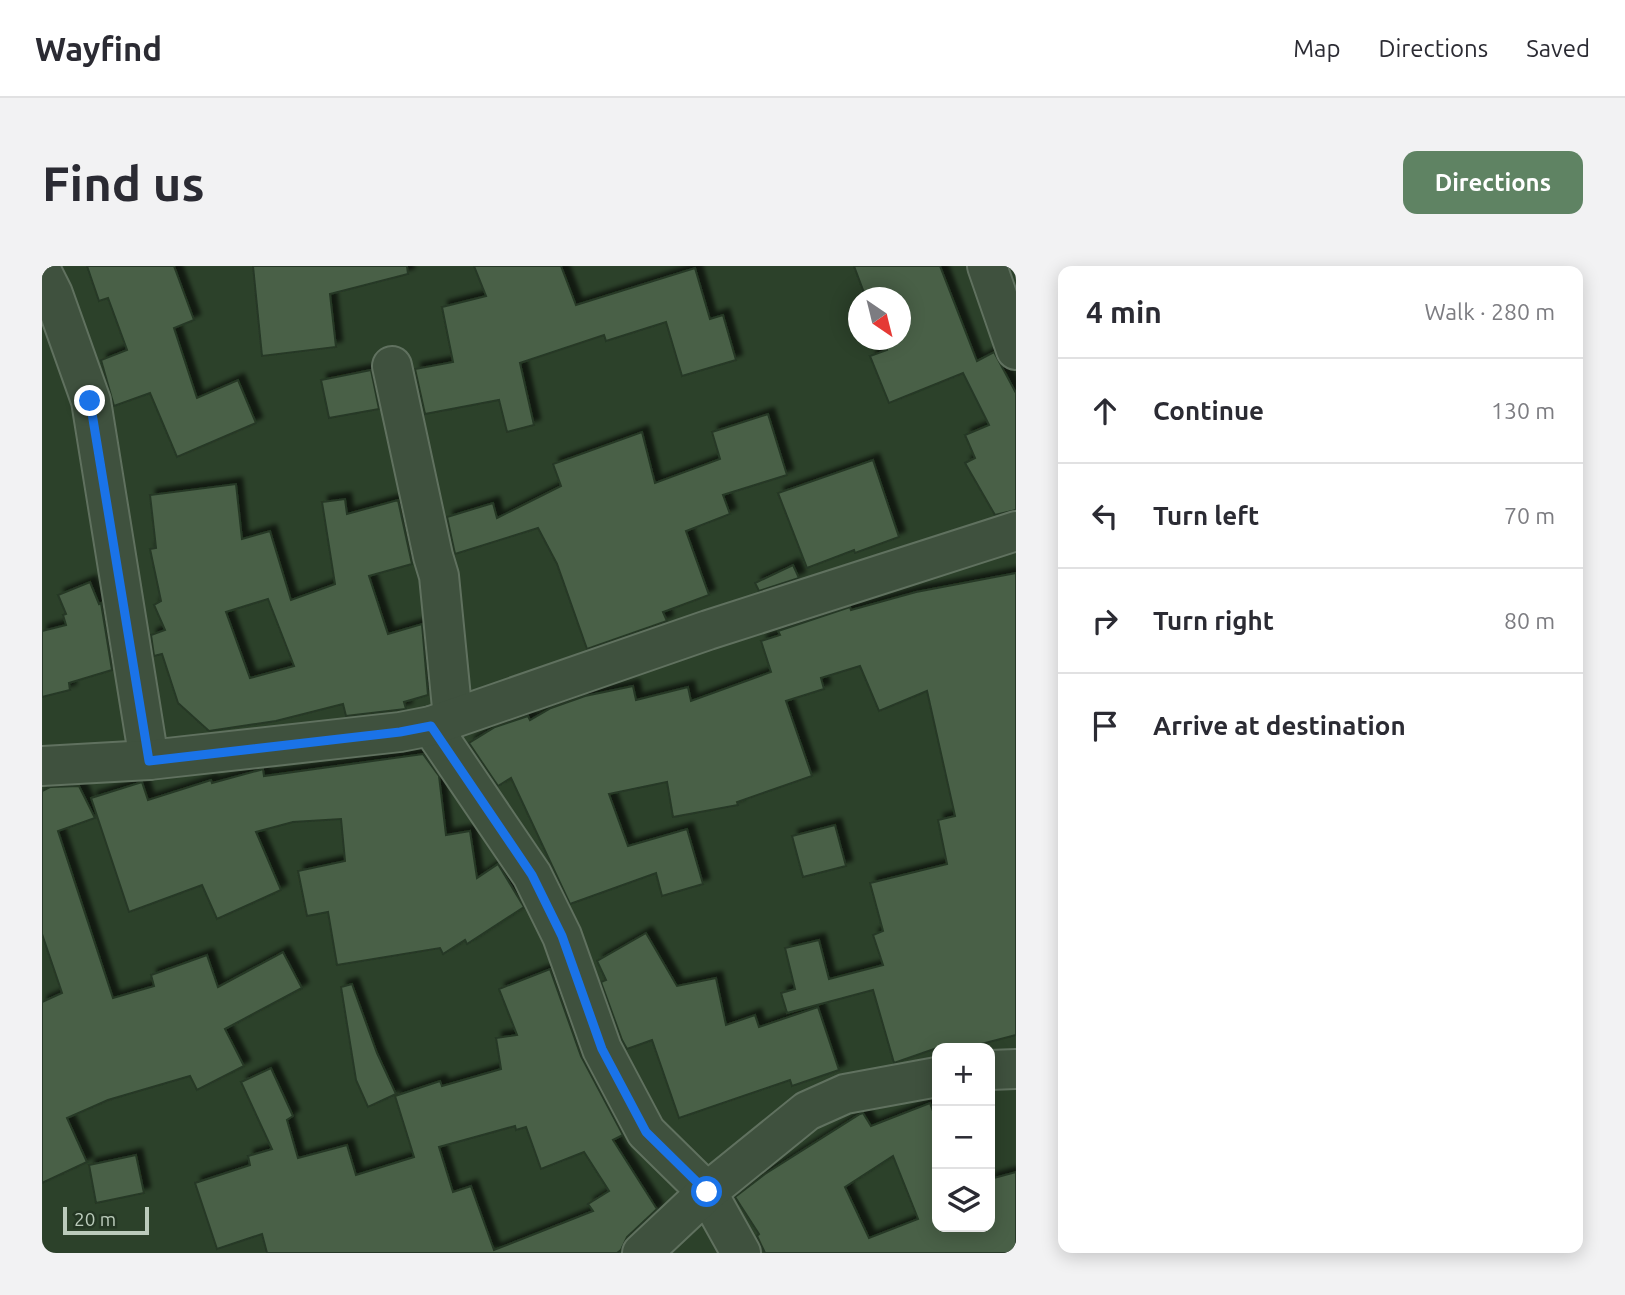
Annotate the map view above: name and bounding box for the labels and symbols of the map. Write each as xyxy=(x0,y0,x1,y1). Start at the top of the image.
north arrow xyxy=(848,287,911,350)
route end xyxy=(74,385,105,416)
route start xyxy=(691,1176,722,1207)
scale bar xyxy=(63,1204,149,1236)

